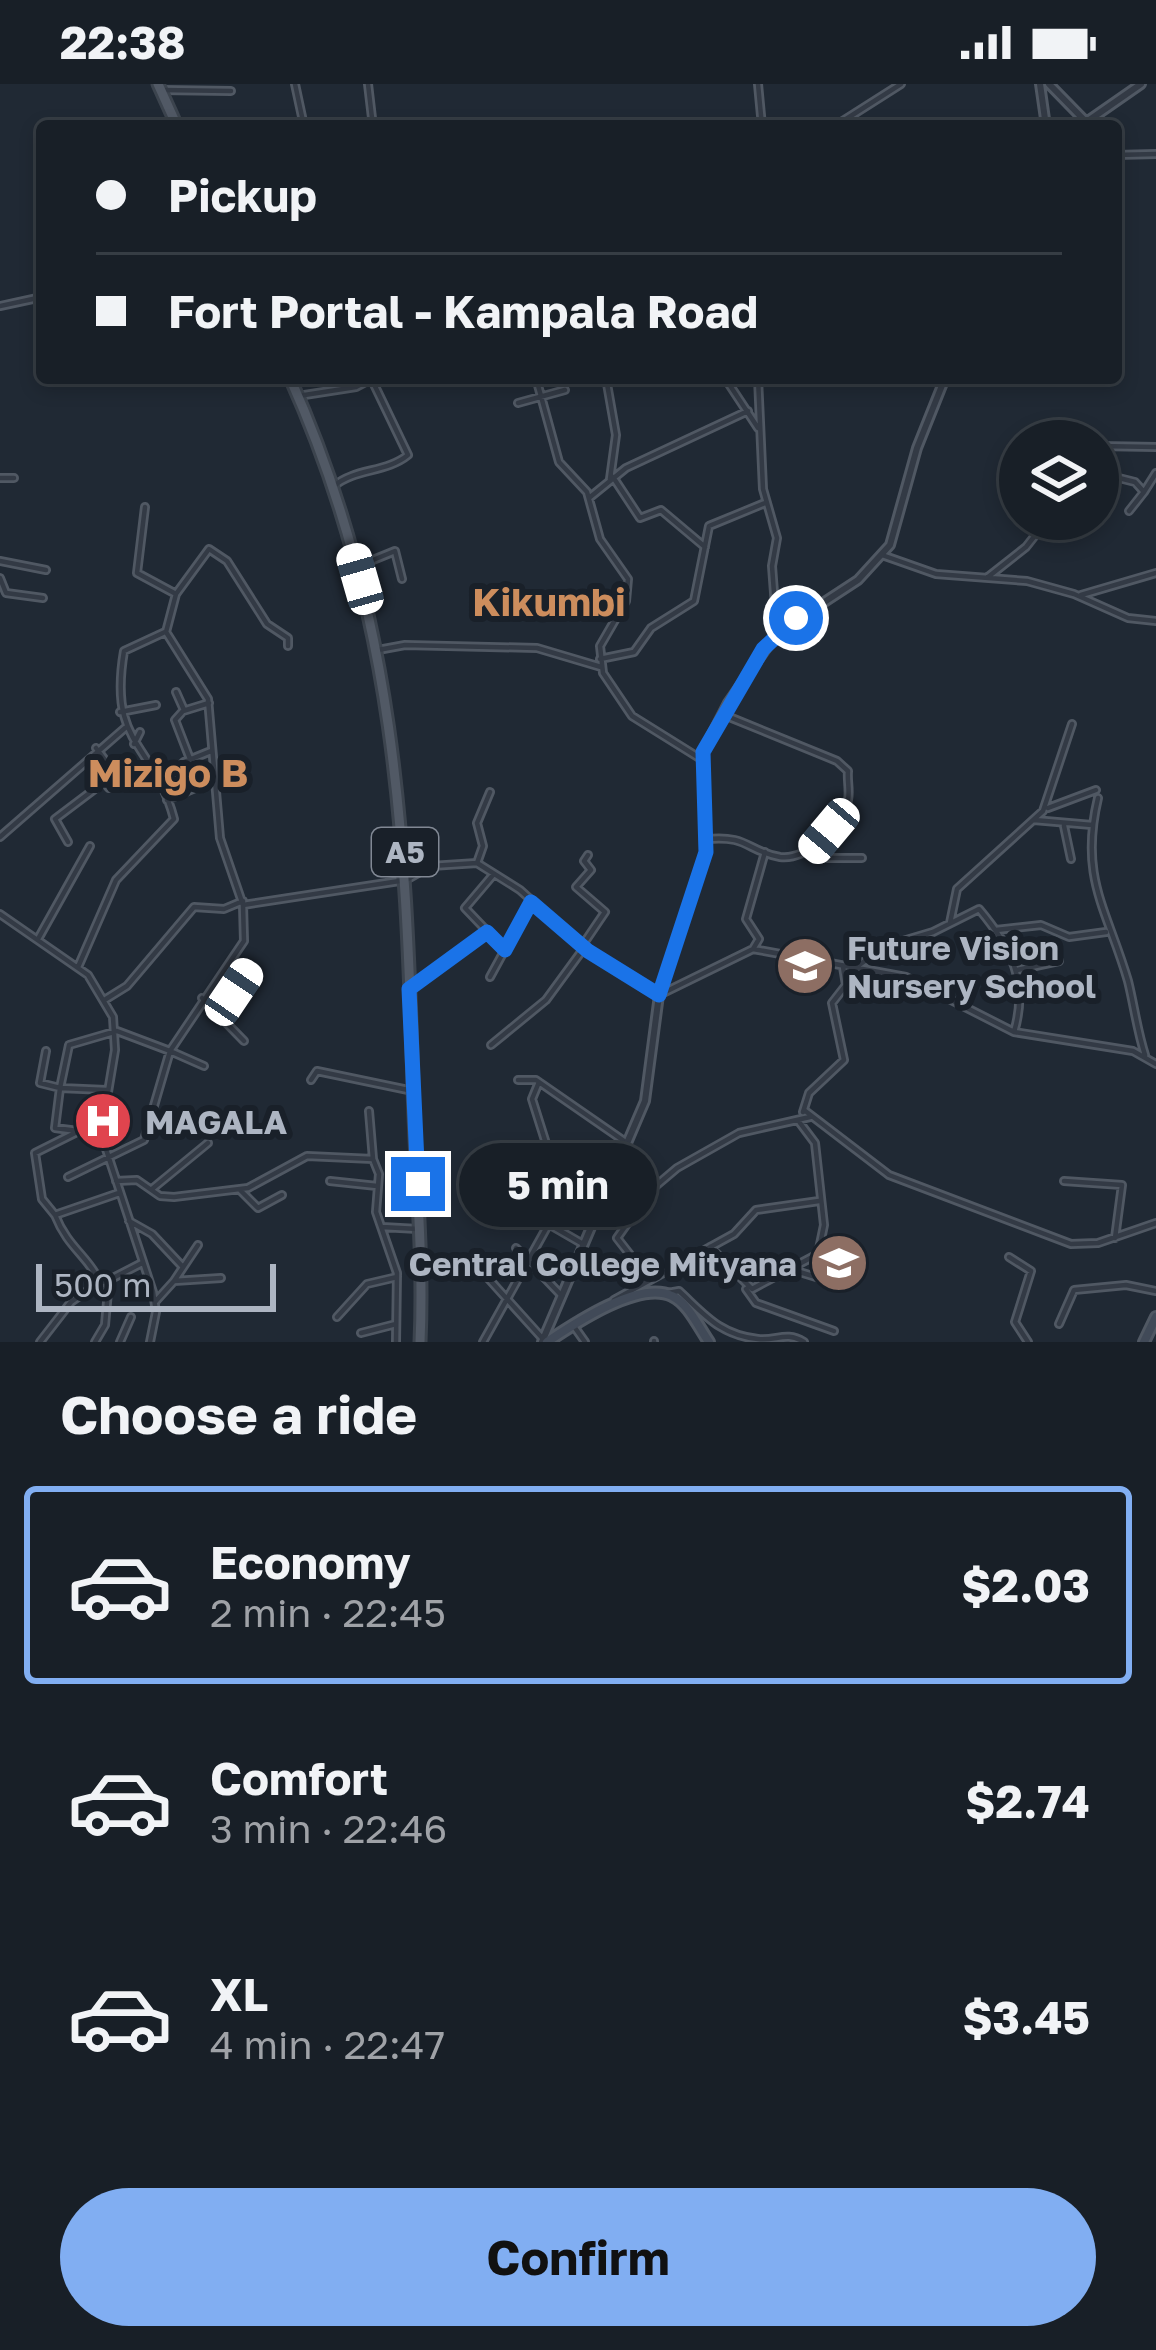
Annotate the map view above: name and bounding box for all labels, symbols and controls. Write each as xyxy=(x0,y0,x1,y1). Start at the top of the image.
text: 22:38 xyxy=(60,15,186,69)
text: Pickup xyxy=(168,168,317,222)
text: Fort Portal - Kampala Road xyxy=(168,284,758,338)
map controls xyxy=(999,420,1119,540)
button: layers xyxy=(999,420,1119,540)
car xyxy=(333,539,387,619)
district label: Kikumbi xyxy=(472,578,626,625)
route start xyxy=(769,591,823,645)
district label: Mizigo B xyxy=(88,749,248,796)
car xyxy=(792,792,866,870)
road number: A5 xyxy=(372,828,438,876)
place label: Future Vision Nursery School xyxy=(847,928,1096,1005)
school or university icon: Future Vision Nursery School xyxy=(774,935,836,997)
car xyxy=(199,952,269,1032)
hospital icon: MAGALA xyxy=(72,1090,134,1152)
place label: MAGALA xyxy=(145,1102,288,1141)
callout: 5 min xyxy=(460,1142,658,1226)
route end xyxy=(391,1157,445,1211)
text: 5 min xyxy=(507,1161,609,1208)
school or university icon: Central College Mityana xyxy=(808,1232,870,1294)
place label: Central College Mityana xyxy=(409,1244,797,1283)
scale bar xyxy=(36,1258,276,1311)
text: 500 m xyxy=(54,1265,152,1304)
text: Choose a ride xyxy=(60,1381,417,1446)
icon: car xyxy=(66,1531,174,1639)
text: Economy xyxy=(210,1535,411,1589)
text: $2.03 xyxy=(961,1558,1090,1612)
text: 2 min · 22:45 xyxy=(210,1589,446,1636)
icon: car xyxy=(66,1747,174,1855)
text: Comfort xyxy=(210,1751,388,1805)
text: $2.74 xyxy=(965,1774,1090,1828)
text: 3 min · 22:46 xyxy=(210,1805,447,1852)
icon: car xyxy=(66,1963,174,2071)
text: XL xyxy=(210,1967,268,2021)
text: $3.45 xyxy=(962,1990,1090,2044)
text: 4 min · 22:47 xyxy=(210,2021,445,2068)
button: Confirm xyxy=(60,2188,1096,2326)

